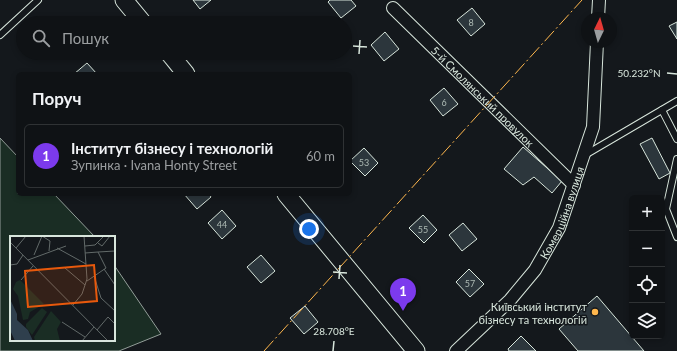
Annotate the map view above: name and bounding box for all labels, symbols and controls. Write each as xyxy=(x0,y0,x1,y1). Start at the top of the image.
north arrow xyxy=(581,12,617,48)
search box xyxy=(16,16,352,60)
house number: 8 xyxy=(468,17,474,28)
icon: search xyxy=(30,27,52,49)
text: Пошук xyxy=(62,29,109,47)
street label: 5-й Смолянський провулок xyxy=(429,43,537,149)
text: 50.232°N xyxy=(617,67,661,79)
text: Поруч xyxy=(32,88,82,109)
house number: 6 xyxy=(441,97,447,108)
text: Інститут бізнесу і технологій xyxy=(71,139,273,157)
text: 1 xyxy=(42,148,50,164)
text: 60 m xyxy=(306,148,335,164)
text: Зупинка · Ivana Honty Street xyxy=(71,157,237,173)
house number: 53 xyxy=(359,157,369,168)
street label: Комерційна вулиця xyxy=(537,165,586,261)
map controls xyxy=(629,195,665,339)
button: + xyxy=(629,195,665,231)
house number: 44 xyxy=(217,219,227,230)
your location xyxy=(299,219,319,239)
house number: 55 xyxy=(418,224,428,235)
button: − xyxy=(629,231,665,267)
inset map xyxy=(10,236,115,341)
button: locate xyxy=(629,267,665,303)
pin: 1 xyxy=(390,278,416,311)
house number: 57 xyxy=(465,278,475,289)
place label: Київський інститут бізнесу та технологій xyxy=(478,300,587,326)
button: layers xyxy=(629,303,665,339)
marker: Київський інститут бізнесу та технологій xyxy=(590,307,600,317)
text: 28.708°E xyxy=(313,325,355,337)

